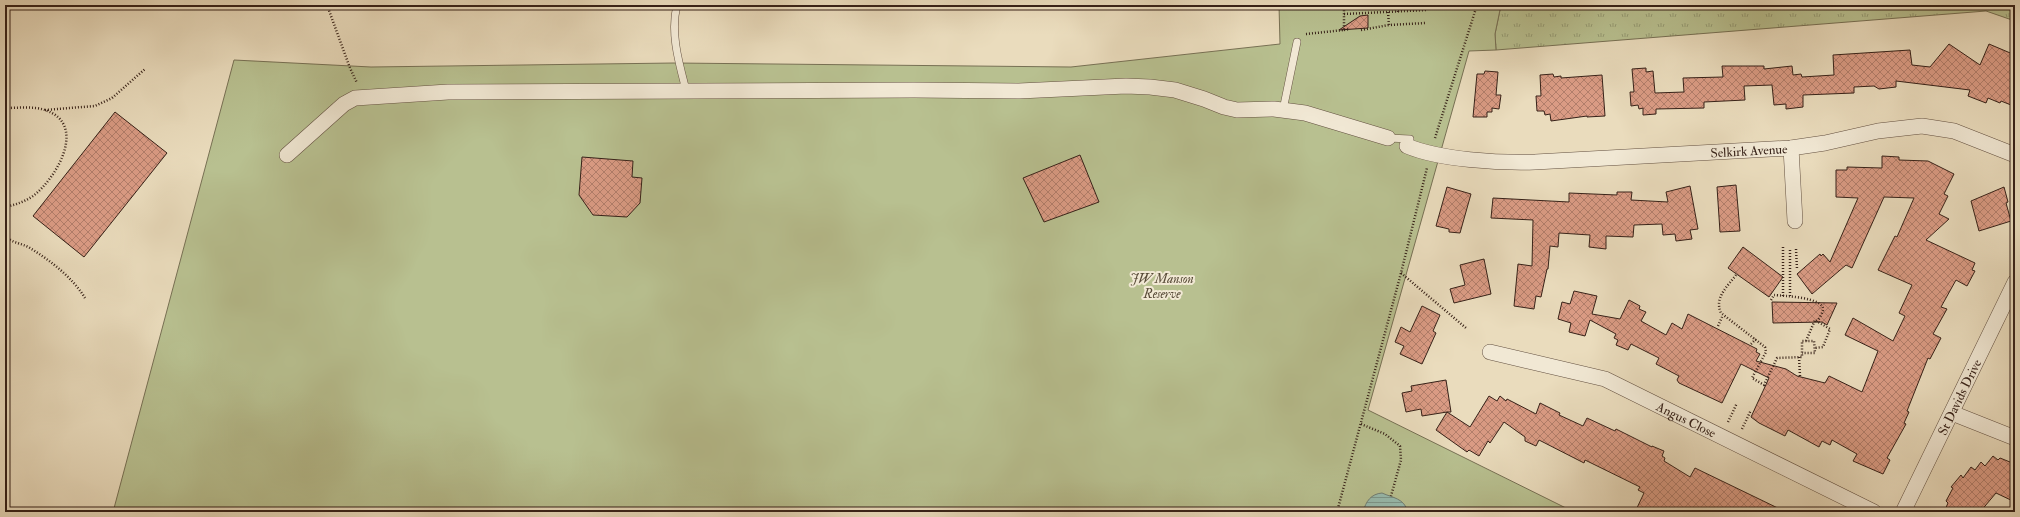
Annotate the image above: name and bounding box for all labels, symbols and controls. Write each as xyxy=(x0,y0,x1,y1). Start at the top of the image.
street label: Selkirk Avenue xyxy=(1710,141,1789,161)
park label: JW Manson Reserve xyxy=(1130,271,1194,302)
street label: St Davids Drive xyxy=(1935,356,1985,438)
street label: Angus Close xyxy=(1653,398,1719,442)

